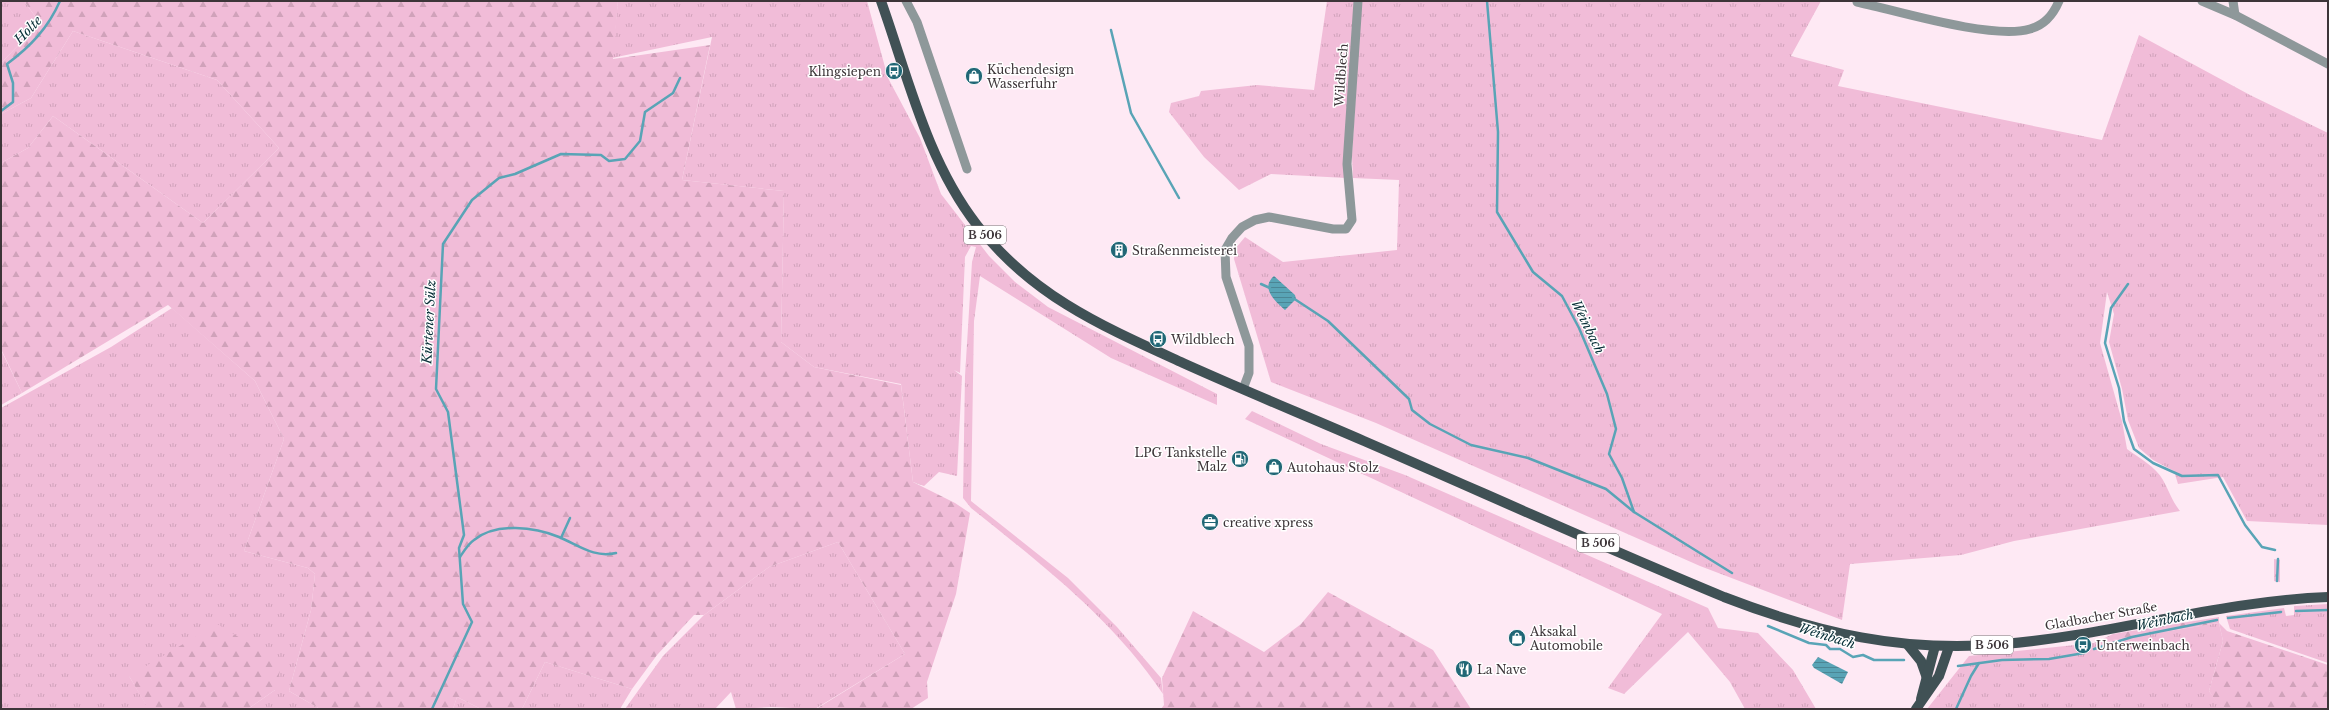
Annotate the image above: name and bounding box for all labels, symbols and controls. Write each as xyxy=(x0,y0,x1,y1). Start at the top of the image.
water label: Holte xyxy=(10,12,46,48)
street label: Wildblech xyxy=(1331,43,1351,108)
bus stop icon: Klingsiepen xyxy=(884,61,904,81)
place label: Küchendesign Wasserfuhr xyxy=(986,62,1074,91)
place label: Klingsiepen xyxy=(808,64,881,79)
shop icon: Küchendesign Wasserfuhr xyxy=(964,66,984,86)
road number: B 506 xyxy=(964,226,1006,244)
building icon: Straßenmeisterei xyxy=(1109,240,1129,260)
place label: Straßenmeisterei xyxy=(1132,243,1237,258)
water label: Kürtener Sülz xyxy=(418,279,440,365)
water label: Weinbach xyxy=(1568,297,1608,357)
bus stop icon: Wildblech xyxy=(1148,329,1168,349)
place label: Wildblech xyxy=(1170,332,1234,347)
place label: LPG Tankstelle Malz xyxy=(1135,445,1227,474)
fuel station icon: LPG Tankstelle Malz xyxy=(1230,449,1250,469)
shop icon: Autohaus Stolz xyxy=(1264,457,1284,477)
place label: Autohaus Stolz xyxy=(1286,460,1379,475)
office icon: creative xpress xyxy=(1200,512,1220,532)
place label: creative xpress xyxy=(1223,515,1313,530)
road number: B 506 xyxy=(1577,534,1619,552)
street label: Gladbacher Straße xyxy=(2044,599,2158,633)
water label: Weinbach xyxy=(2135,606,2195,634)
water label: Weinbach xyxy=(1797,619,1857,653)
place label: Aksakal Automobile xyxy=(1529,624,1603,653)
shop icon: Aksakal Automobile xyxy=(1507,628,1527,648)
bus stop icon: Unterweinbach xyxy=(2073,635,2093,655)
road number: B 506 xyxy=(1971,636,2013,654)
place label: Unterweinbach xyxy=(2096,638,2190,653)
restaurant icon: La Nave xyxy=(1454,659,1474,679)
place label: La Nave xyxy=(1477,662,1527,677)

